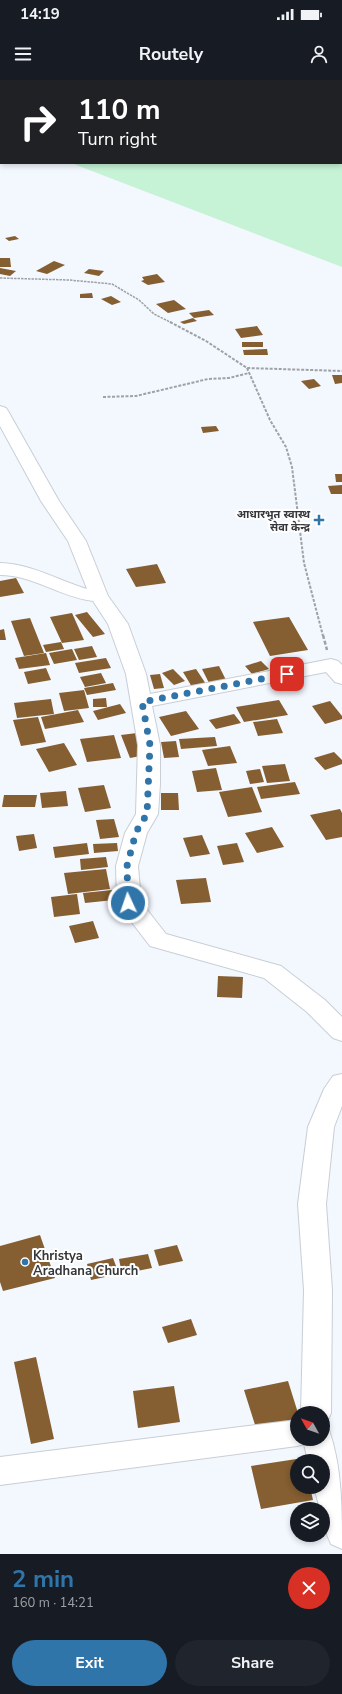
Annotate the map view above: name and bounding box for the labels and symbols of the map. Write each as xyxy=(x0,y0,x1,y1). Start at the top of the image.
place label: आधारभुत स्वास्थ सेवा केन्द्र xyxy=(237,507,311,535)
marker: आधारभुत स्वास्थ सेवा केन्द्र xyxy=(313,514,325,526)
pin xyxy=(270,657,304,691)
position arrow xyxy=(107,882,149,924)
place label: Khristya Aradhana Church xyxy=(33,1247,138,1280)
marker: Khristya Aradhana Church xyxy=(20,1257,30,1267)
north arrow xyxy=(290,1406,330,1446)

